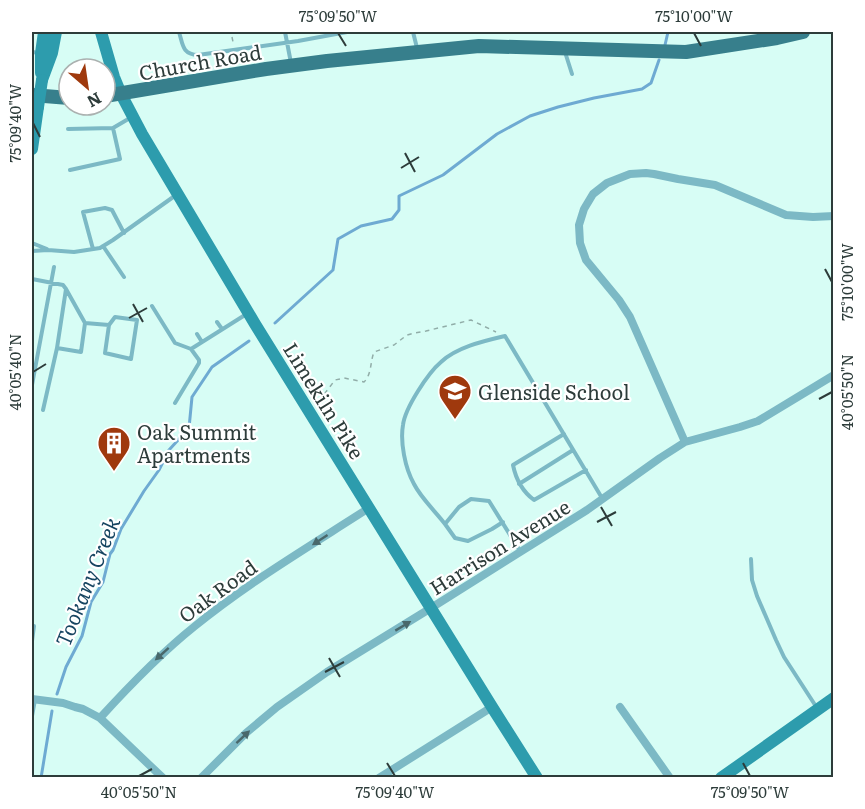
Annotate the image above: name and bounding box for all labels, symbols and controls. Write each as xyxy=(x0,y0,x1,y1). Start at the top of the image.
text: 75°09'50"W xyxy=(299,4,378,27)
text: 75°10'00"W xyxy=(655,4,733,27)
street label: Church Road xyxy=(136,35,264,87)
north arrow xyxy=(57,57,117,117)
text: 75°09'40"W xyxy=(3,83,26,162)
text: N xyxy=(83,87,106,115)
text: 75°10'00"W xyxy=(835,243,858,321)
text: 40°05'40"N xyxy=(3,334,26,410)
street label: Limekiln Pike xyxy=(277,336,373,464)
text: 40°05'50"N xyxy=(835,354,858,430)
school or university icon: Glenside School xyxy=(437,373,473,420)
place label: Glenside School xyxy=(478,376,630,406)
place label: Oak Summit Apartments xyxy=(137,416,256,469)
building icon: Oak Summit Apartments xyxy=(96,425,132,472)
street label: Harrison Avenue xyxy=(423,491,575,601)
water label: Tookany Creek xyxy=(46,511,126,650)
one-way arrow xyxy=(312,534,328,546)
street label: Oak Road xyxy=(171,551,263,629)
one-way arrow xyxy=(394,620,411,631)
one-way arrow xyxy=(155,647,170,660)
one-way arrow xyxy=(235,730,250,744)
text: 40°05'50"N xyxy=(101,780,177,803)
text: 75°09'40"W xyxy=(356,780,435,803)
text: 75°09'50"W xyxy=(711,780,790,803)

